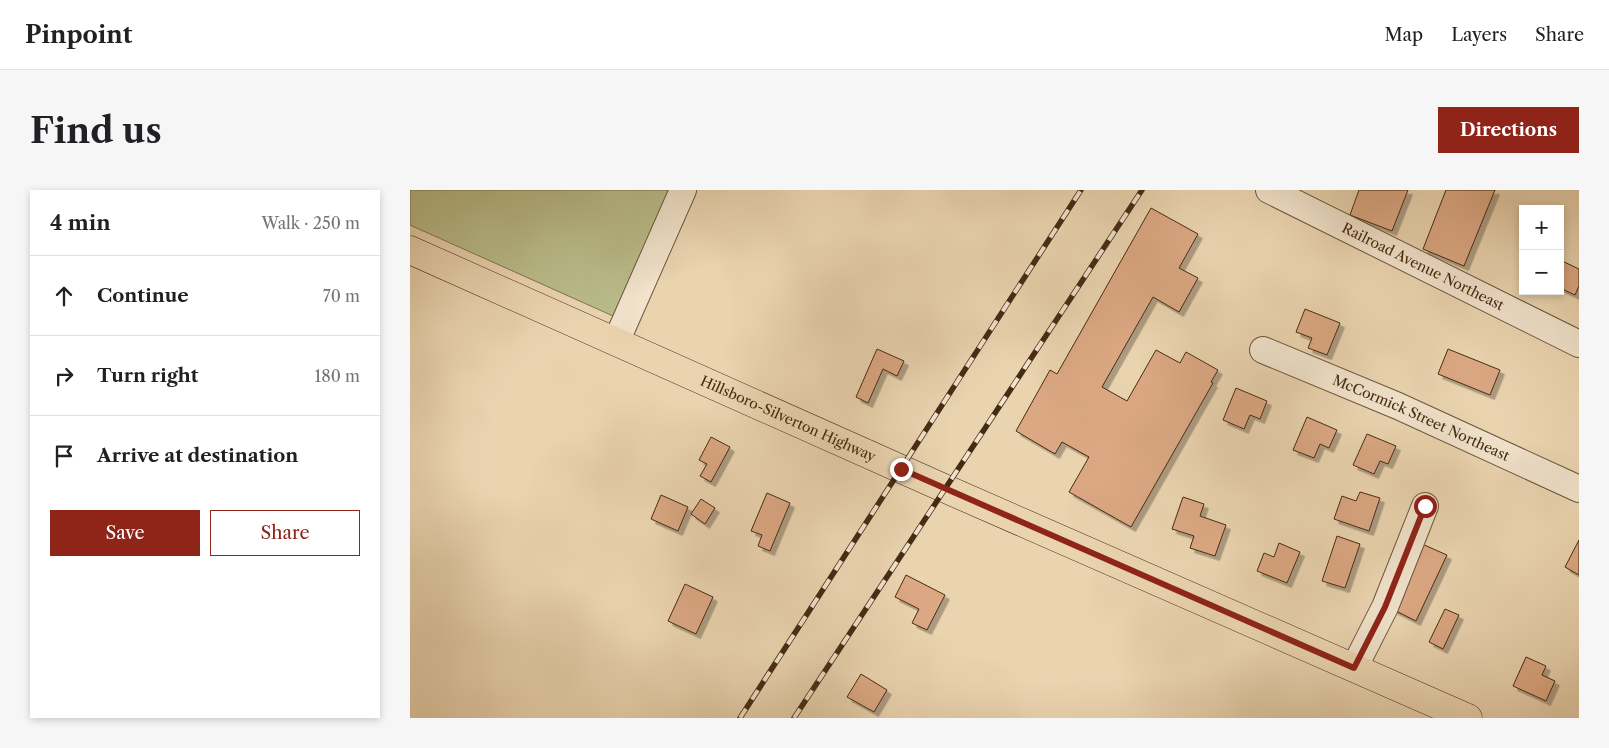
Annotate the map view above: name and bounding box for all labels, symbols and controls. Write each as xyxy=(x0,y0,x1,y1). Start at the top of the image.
text: Pinpoint xyxy=(25,20,132,49)
text: Map xyxy=(1385,24,1423,46)
text: Layers xyxy=(1451,24,1507,46)
text: Share xyxy=(1535,24,1584,46)
button: Directions xyxy=(1438,107,1579,153)
text: Find us xyxy=(30,109,162,152)
map controls xyxy=(1519,205,1564,295)
button: + xyxy=(1519,205,1564,250)
text: 4 min xyxy=(50,210,111,235)
text: Walk · 250 m xyxy=(262,213,360,233)
street label: Railroad Avenue Northeast xyxy=(1339,219,1507,314)
button: − xyxy=(1519,250,1564,295)
icon: ahead xyxy=(50,282,78,310)
text: Continue xyxy=(97,284,189,307)
text: 70 m xyxy=(323,286,360,306)
icon: right xyxy=(50,362,78,390)
text: Turn right xyxy=(97,364,198,387)
text: 180 m xyxy=(314,366,360,386)
street label: McCormick Street Northeast xyxy=(1330,371,1512,465)
street label: Hillsboro-Silverton Highway xyxy=(698,372,879,466)
icon: arrive xyxy=(50,442,78,470)
text: Arrive at destination xyxy=(97,444,298,467)
route end xyxy=(890,458,913,481)
route start xyxy=(1414,495,1437,518)
button: Save xyxy=(50,510,200,556)
button: Share xyxy=(210,510,360,556)

